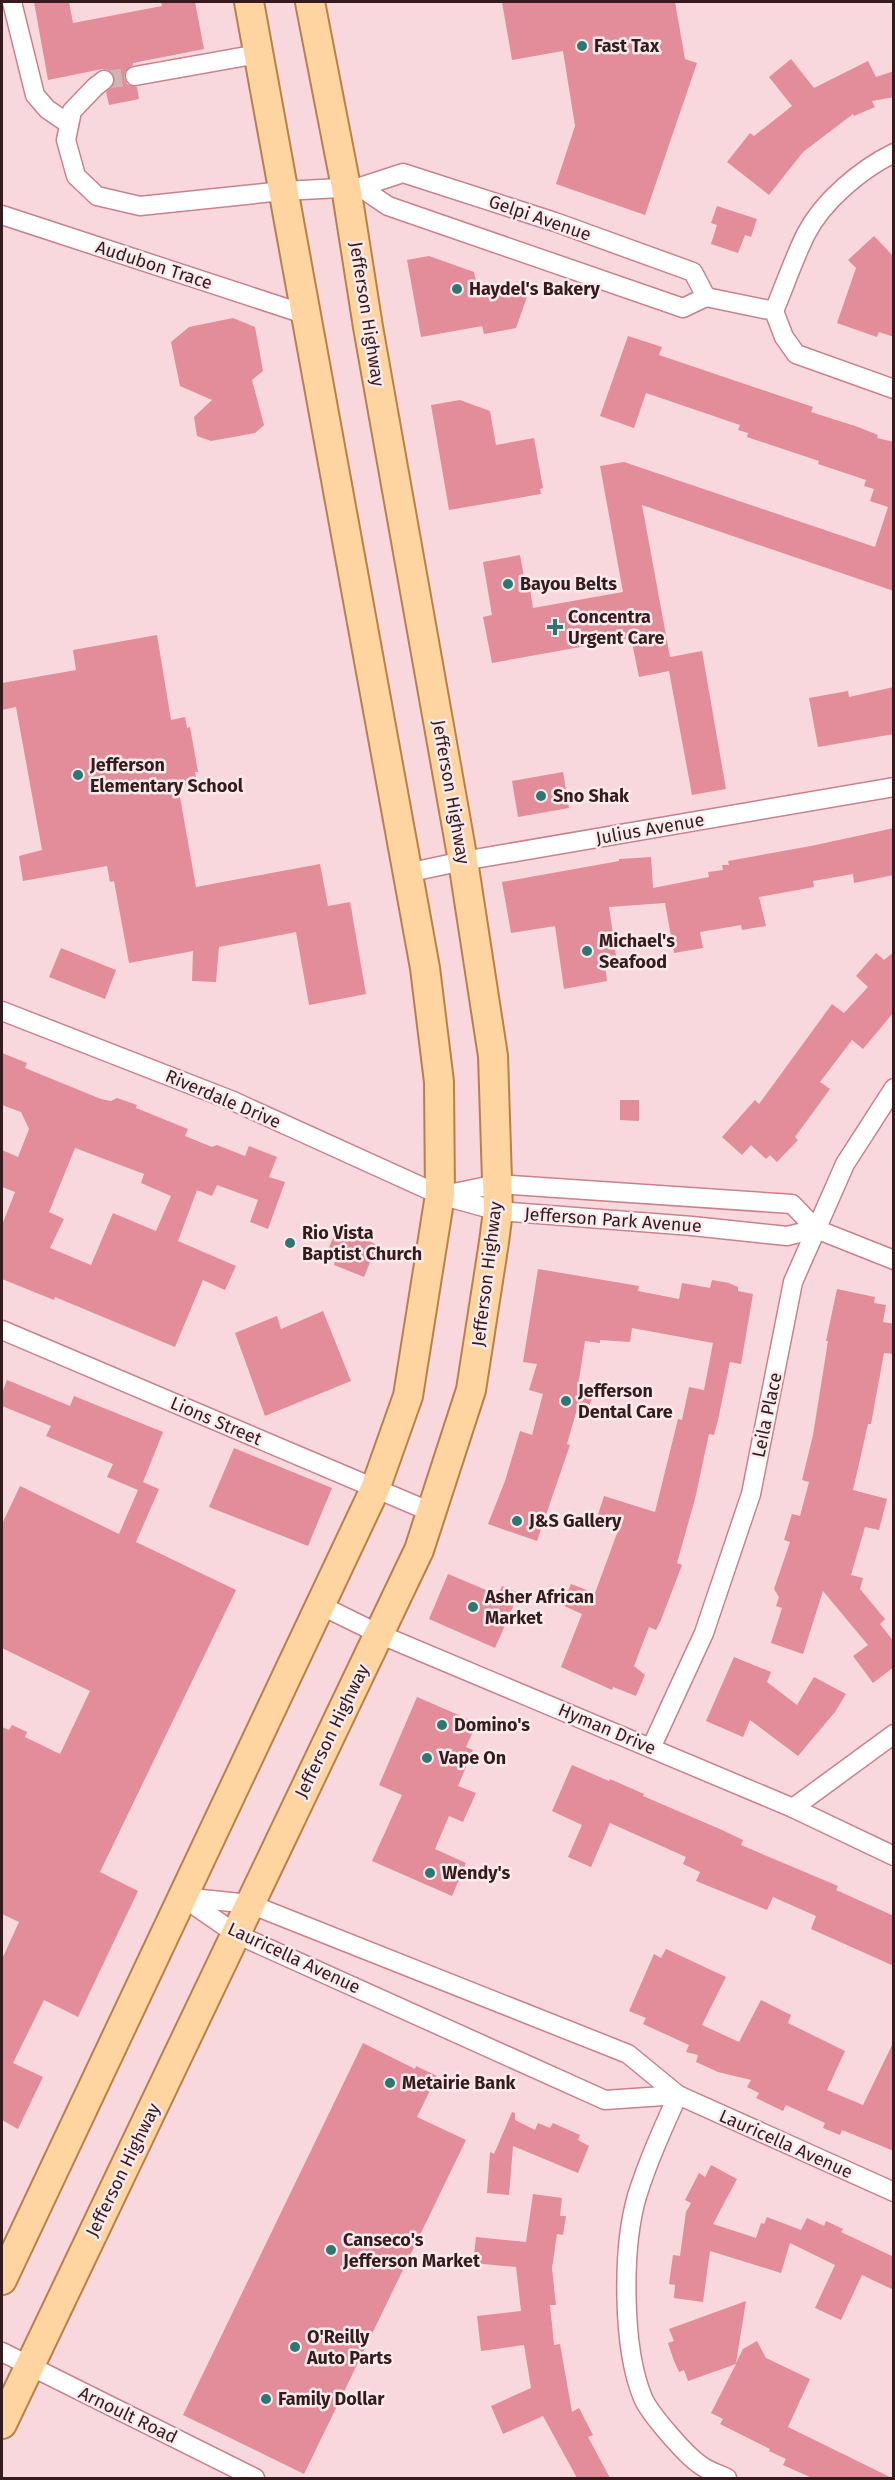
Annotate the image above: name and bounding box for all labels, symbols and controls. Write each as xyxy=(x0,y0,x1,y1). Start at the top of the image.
place label: Fast Tax xyxy=(594,35,660,57)
marker: Fast Tax xyxy=(575,39,589,53)
street label: Gelpi Avenue xyxy=(486,190,594,246)
street label: Audubon Trace xyxy=(93,236,215,294)
street label: Jefferson Highway xyxy=(345,240,389,388)
place label: Haydel's Bakery xyxy=(469,278,600,300)
marker: Haydel's Bakery xyxy=(450,282,464,296)
place label: Bayou Belts xyxy=(520,573,617,595)
marker: Bayou Belts xyxy=(501,577,515,591)
place label: Concentra Urgent Care xyxy=(568,606,664,649)
marker: Concentra Urgent Care xyxy=(546,618,564,636)
street label: Jefferson Highway xyxy=(427,718,475,866)
place label: Jefferson Elementary School xyxy=(89,754,244,797)
marker: Jefferson Elementary School xyxy=(71,768,85,782)
place label: Sno Shak xyxy=(553,785,630,807)
marker: Sno Shak xyxy=(534,789,548,803)
street label: Julius Avenue xyxy=(594,809,706,849)
place label: Michael's Seafood xyxy=(599,930,675,973)
marker: Michael's Seafood xyxy=(580,944,594,958)
street label: Riverdale Drive xyxy=(162,1065,284,1133)
street label: Jefferson Highway xyxy=(467,1200,507,1348)
street label: Jefferson Park Avenue xyxy=(524,1203,702,1237)
place label: Rio Vista Baptist Church xyxy=(302,1222,422,1265)
marker: Rio Vista Baptist Church xyxy=(283,1236,297,1250)
street label: Leila Place xyxy=(747,1370,787,1460)
place label: Jefferson Dental Care xyxy=(577,1380,673,1423)
street label: Lions Street xyxy=(167,1392,265,1450)
marker: Jefferson Dental Care xyxy=(559,1394,573,1408)
place label: J&S Gallery xyxy=(528,1510,622,1532)
marker: J&S Gallery xyxy=(510,1514,524,1528)
place label: Asher African Market xyxy=(484,1586,594,1629)
marker: Asher African Market xyxy=(466,1600,480,1614)
street label: Jefferson Highway xyxy=(290,1660,374,1802)
street label: Hyman Drive xyxy=(555,1699,659,1759)
place label: Domino's xyxy=(454,1714,530,1736)
marker: Domino's xyxy=(435,1718,449,1732)
place label: Vape On xyxy=(438,1747,506,1769)
marker: Vape On xyxy=(420,1751,434,1765)
place label: Wendy's xyxy=(442,1862,511,1884)
marker: Wendy's xyxy=(423,1866,437,1880)
street label: Lauricella Avenue xyxy=(224,1918,364,1998)
place label: Metairie Bank xyxy=(402,2072,517,2094)
marker: Metairie Bank xyxy=(383,2076,397,2090)
street label: Jefferson Highway xyxy=(81,2099,165,2241)
street label: Lauricella Avenue xyxy=(716,2105,856,2183)
place label: Canseco's Jefferson Market xyxy=(342,2229,481,2272)
marker: Canseco's Jefferson Market xyxy=(324,2243,338,2257)
place label: O'Reilly Auto Parts xyxy=(306,2326,392,2369)
marker: O'Reilly Auto Parts xyxy=(288,2340,302,2354)
street label: Arnoult Road xyxy=(75,2382,181,2448)
place label: Family Dollar xyxy=(278,2388,385,2410)
marker: Family Dollar xyxy=(259,2392,273,2406)

